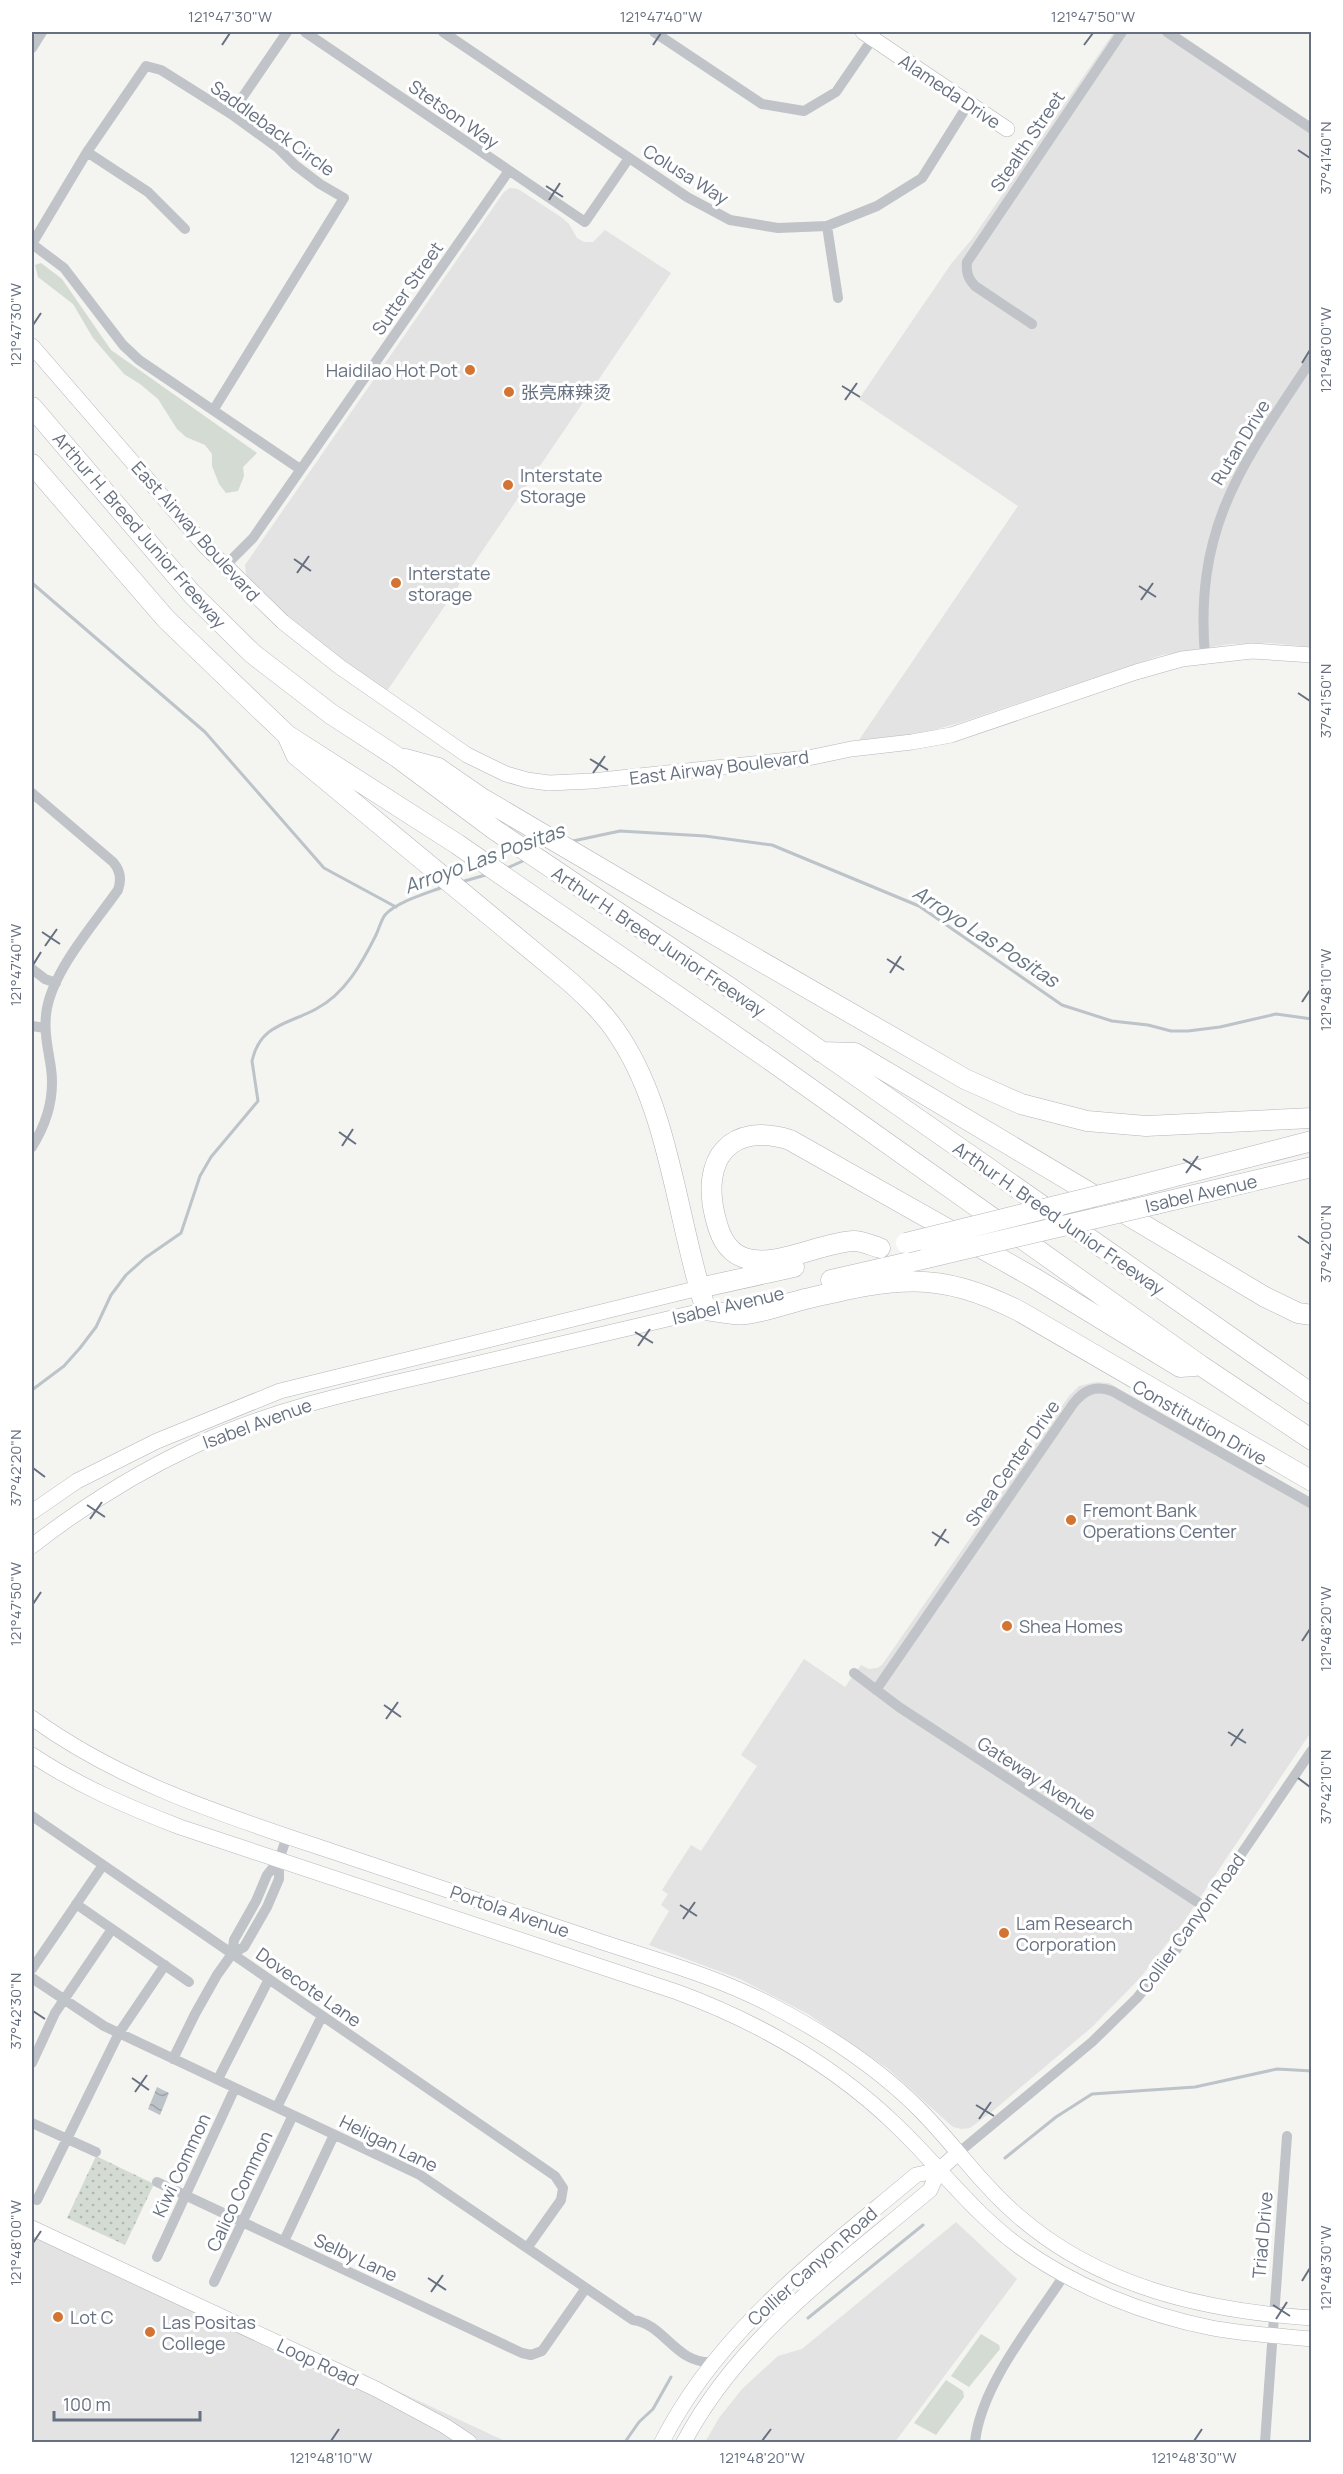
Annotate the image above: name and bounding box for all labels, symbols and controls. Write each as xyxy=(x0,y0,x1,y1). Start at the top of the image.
text: 121°47'30"W xyxy=(188,6,272,27)
text: 121°47'40"W xyxy=(620,6,702,27)
text: 121°47'50"W xyxy=(1051,6,1135,27)
street label: Alameda Drive xyxy=(895,48,1005,134)
street label: Stetson Way xyxy=(404,74,504,154)
street label: Saddleback Circle xyxy=(206,75,340,181)
street label: Stealth Street xyxy=(984,86,1070,196)
text: 37°41'40"N xyxy=(1315,122,1336,194)
street label: Colusa Way xyxy=(639,138,734,210)
street label: Sutter Street xyxy=(366,237,448,339)
text: 121°47'30"W xyxy=(5,283,26,367)
text: 121°48'00"W xyxy=(1315,307,1336,393)
place label: Haidilao Hot Pot xyxy=(326,358,458,382)
marker: Haidilao Hot Pot xyxy=(463,363,477,377)
place label: 张亮麻辣烫 xyxy=(521,380,611,404)
marker: 张亮麻辣烫 xyxy=(502,385,516,399)
street label: Rutan Drive xyxy=(1205,395,1275,489)
street label: Arthur H. Breed Junior Freeway xyxy=(48,427,232,634)
street label: East Airway Boulevard xyxy=(127,456,265,606)
place label: Interstate Storage xyxy=(520,463,602,508)
marker: Interstate Storage xyxy=(501,478,515,492)
place label: Interstate storage xyxy=(408,561,490,606)
marker: Interstate storage xyxy=(389,576,403,590)
text: 37°41'50"N xyxy=(1315,664,1336,738)
street label: East Airway Boulevard xyxy=(628,744,810,790)
water label: Arroyo Las Positas xyxy=(400,816,569,900)
street label: Arthur H. Breed Junior Freeway xyxy=(548,860,771,1022)
water label: Arroyo Las Positas xyxy=(908,879,1065,994)
text: 121°47'40"W xyxy=(5,924,26,1006)
text: 121°48'10"W xyxy=(1315,949,1336,1031)
street label: Arthur H. Breed Junior Freeway xyxy=(949,1136,1170,1301)
street label: Isabel Avenue xyxy=(1143,1168,1259,1218)
text: 37°42'00"N xyxy=(1315,1205,1336,1283)
street label: Isabel Avenue xyxy=(670,1280,786,1330)
street label: Constitution Drive xyxy=(1128,1374,1272,1470)
street label: Isabel Avenue xyxy=(199,1392,315,1454)
street label: Shea Center Drive xyxy=(959,1395,1065,1531)
text: 37°42'20"N xyxy=(5,1429,26,1507)
place label: Fremont Bank Operations Center xyxy=(1083,1498,1237,1543)
marker: Fremont Bank Operations Center xyxy=(1064,1513,1078,1527)
text: 121°47'50"W xyxy=(5,1562,26,1646)
text: 121°48'20"W xyxy=(1315,1586,1336,1672)
place label: Shea Homes xyxy=(1019,1614,1123,1638)
marker: Shea Homes xyxy=(1000,1619,1014,1633)
street label: Gateway Avenue xyxy=(973,1731,1101,1825)
text: 37°42'10"N xyxy=(1315,1750,1336,1824)
street label: Collier Canyon Road xyxy=(1132,1849,1250,1997)
street label: Portola Avenue xyxy=(447,1879,573,1943)
place label: Lam Research Corporation xyxy=(1016,1911,1133,1956)
marker: Lam Research Corporation xyxy=(997,1926,1011,1940)
street label: Dovecote Lane xyxy=(252,1942,366,2032)
text: 37°42'30"N xyxy=(5,1973,26,2049)
street label: Kiwi Common xyxy=(146,2109,216,2221)
street label: Heligan Lane xyxy=(336,2109,442,2177)
street label: Calico Common xyxy=(201,2127,277,2255)
street label: Triad Drive xyxy=(1246,2191,1278,2279)
text: 121°48'00"W xyxy=(5,2200,26,2286)
street label: Collier Canyon Road xyxy=(742,2201,882,2331)
text: 121°48'30"W xyxy=(1315,2225,1336,2311)
street label: Selby Lane xyxy=(310,2227,402,2287)
place label: Lot C xyxy=(70,2305,114,2329)
marker: Lot C xyxy=(51,2310,65,2324)
place label: Las Positas College xyxy=(162,2310,256,2355)
marker: Las Positas College xyxy=(143,2325,157,2339)
street label: Loop Road xyxy=(273,2333,363,2391)
scale bar xyxy=(54,2384,200,2422)
text: 100 m xyxy=(63,2392,111,2416)
text: 121°48'10"W xyxy=(290,2447,372,2468)
text: 121°48'20"W xyxy=(719,2447,805,2468)
text: 121°48'30"W xyxy=(1151,2447,1237,2468)

